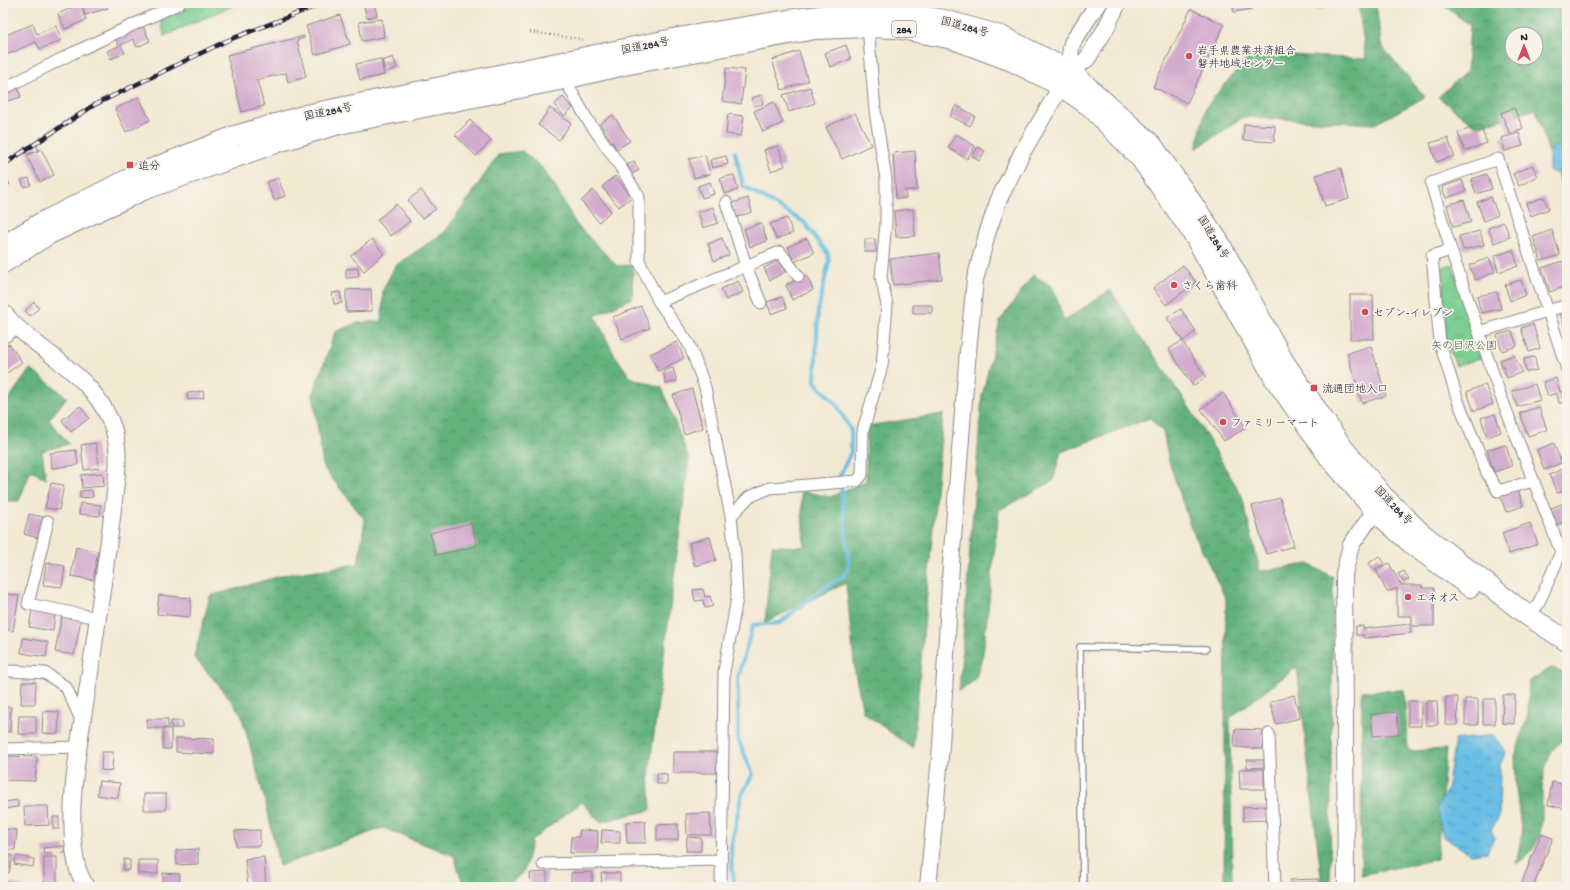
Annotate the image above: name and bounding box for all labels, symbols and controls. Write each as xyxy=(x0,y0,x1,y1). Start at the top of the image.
street label: 国道284号 xyxy=(939,15,990,40)
road number: 284 xyxy=(892,21,916,37)
north arrow xyxy=(1504,26,1544,66)
text: N xyxy=(1520,32,1528,44)
street label: 国道284号 xyxy=(620,35,671,58)
place label: 岩手県農業共済組合 磐井地域センター xyxy=(1197,45,1296,71)
marker: 岩手県農業共済組合 磐井地域センター xyxy=(1184,51,1194,61)
street label: 国道284号 xyxy=(303,101,354,124)
marker: 追分 xyxy=(125,160,135,170)
place label: 追分 xyxy=(138,160,160,173)
street label: 国道284号 xyxy=(1194,213,1231,262)
marker: さくら歯科 xyxy=(1169,280,1179,290)
place label: さくら歯科 xyxy=(1182,280,1237,293)
marker: セブン-イレブン xyxy=(1360,307,1370,317)
place label: セブン-イレブン xyxy=(1373,307,1453,320)
park label: 矢の目沢公園 xyxy=(1431,340,1497,353)
marker: 流通団地入口 xyxy=(1309,383,1319,393)
place label: 流通団地入口 xyxy=(1322,383,1388,396)
marker: ファミリーマート xyxy=(1218,417,1228,427)
place label: ファミリーマート xyxy=(1231,418,1319,430)
street label: 国道284号 xyxy=(1371,484,1415,528)
marker: エネオス xyxy=(1403,592,1413,602)
place label: エネオス xyxy=(1416,593,1459,605)

